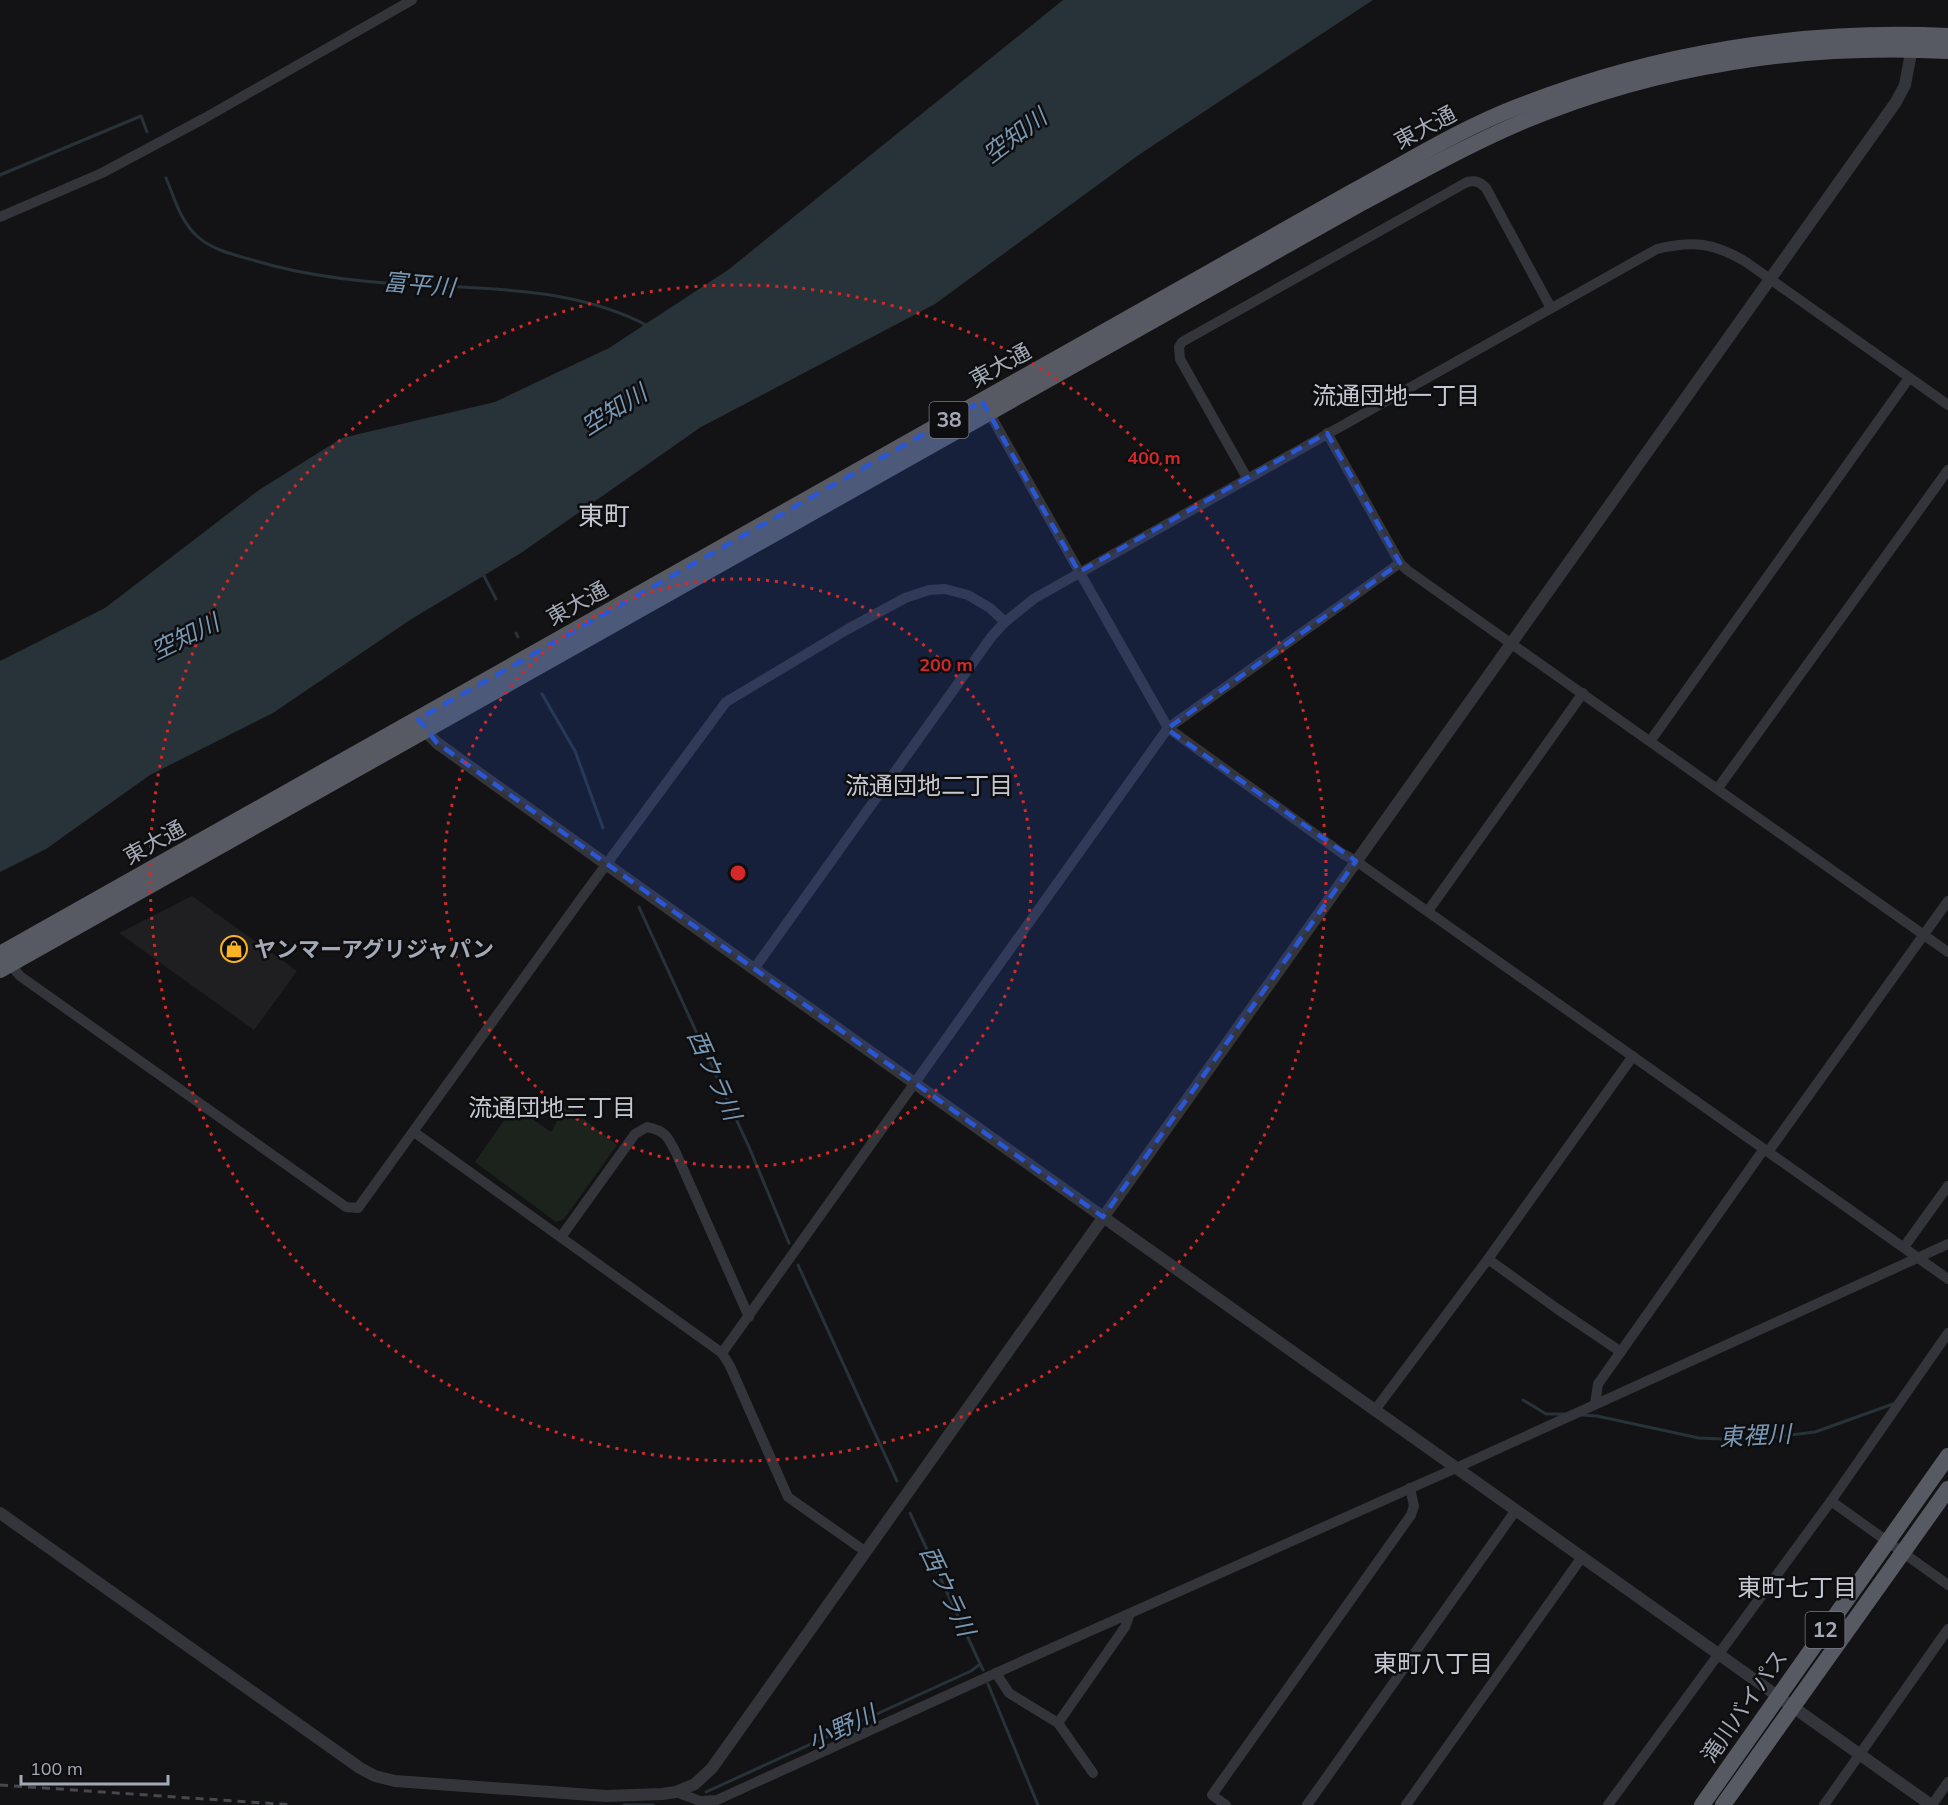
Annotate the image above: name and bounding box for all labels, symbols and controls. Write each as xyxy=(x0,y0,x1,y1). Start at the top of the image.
street label: 東大通 xyxy=(1389,99,1461,155)
water label: 空知川 xyxy=(977,100,1055,169)
water label: 富平川 xyxy=(382,266,459,302)
street label: 東大通 xyxy=(964,337,1036,393)
water label: 空知川 xyxy=(575,376,654,441)
district label: 流通団地一丁目 xyxy=(1312,380,1480,410)
road number: 38 xyxy=(930,402,968,438)
text: 400 m xyxy=(1127,446,1181,469)
district label: 東町 xyxy=(578,499,630,532)
street label: 東大通 xyxy=(541,575,613,631)
water label: 空知川 xyxy=(146,606,226,665)
text: 200 m xyxy=(919,653,973,676)
district label: 流通団地二丁目 xyxy=(845,770,1013,800)
street label: 東大通 xyxy=(118,814,190,870)
centre of rings xyxy=(728,863,748,883)
shop icon: ヤンマーアグリジャパン xyxy=(219,934,249,964)
place label: ヤンマーアグリジャパン xyxy=(254,935,494,963)
water label: 西ウラ川 xyxy=(682,1025,749,1127)
district label: 流通団地三丁目 xyxy=(468,1092,636,1122)
water label: 東裡川 xyxy=(1718,1418,1795,1452)
water label: 西ウラ川 xyxy=(914,1541,983,1643)
district label: 東町七丁目 xyxy=(1737,1572,1857,1602)
road number: 12 xyxy=(1806,1612,1844,1648)
street label: 滝川バイパス xyxy=(1695,1644,1793,1768)
district label: 東町八丁目 xyxy=(1373,1648,1493,1678)
water label: 小野川 xyxy=(803,1697,883,1756)
scale bar xyxy=(21,1748,168,1786)
text: 100 m xyxy=(30,1757,83,1780)

